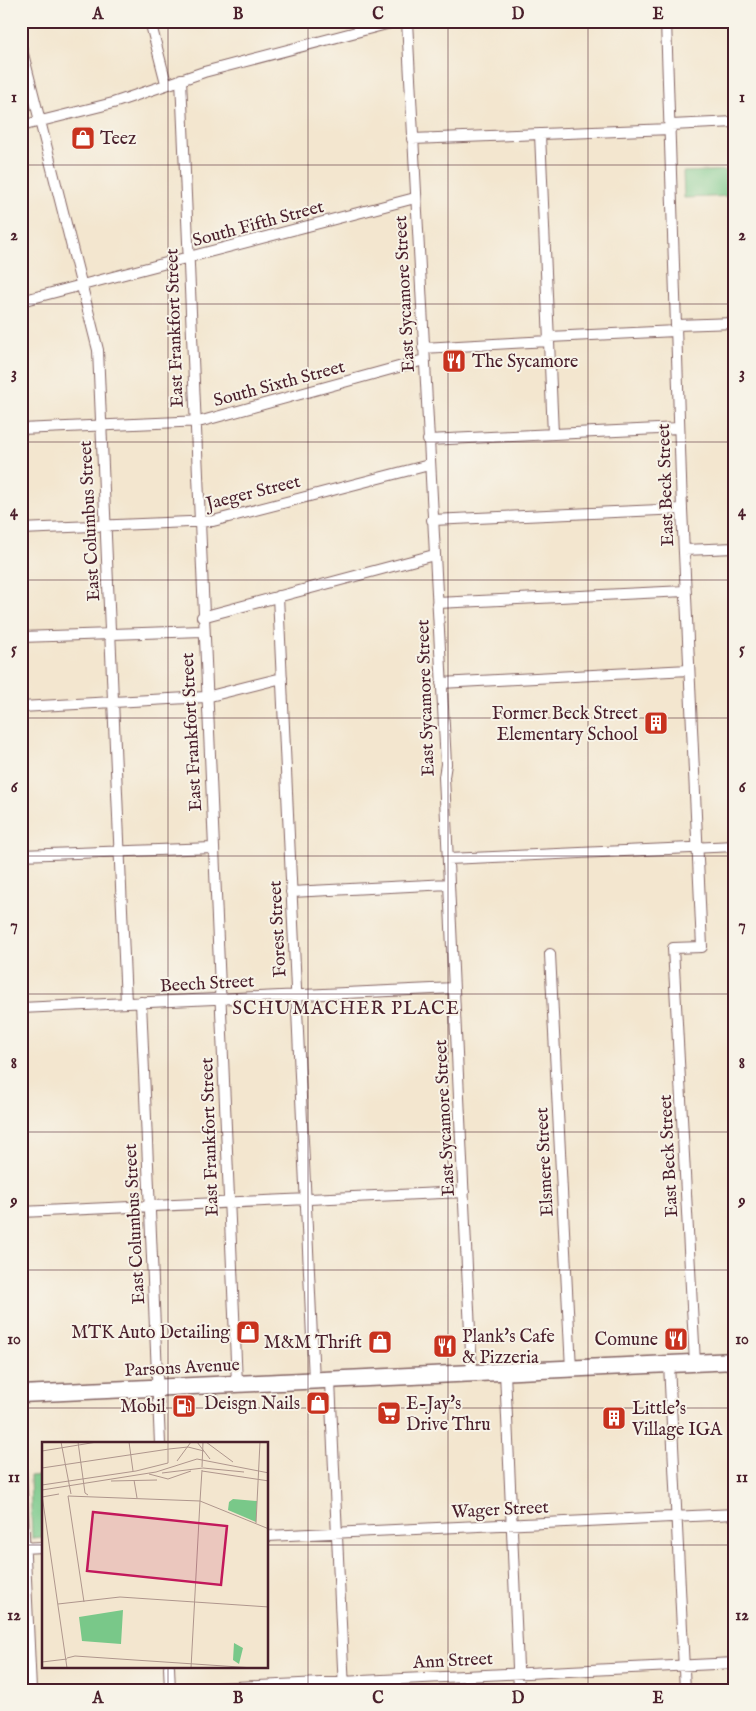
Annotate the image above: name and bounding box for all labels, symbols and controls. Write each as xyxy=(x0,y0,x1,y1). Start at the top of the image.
text: A xyxy=(92,5,105,25)
text: B xyxy=(233,5,244,25)
text: C xyxy=(372,5,384,25)
text: D xyxy=(512,5,525,25)
text: E xyxy=(652,5,664,25)
text: 1 xyxy=(11,88,17,108)
text: 1 xyxy=(739,88,745,108)
shop icon: Teez xyxy=(70,125,96,151)
place label: Teez xyxy=(100,128,136,151)
street label: South Fifth Street xyxy=(190,196,327,253)
street label: East Sycamore Street xyxy=(390,215,421,373)
text: 2 xyxy=(10,226,18,246)
text: 2 xyxy=(738,226,746,246)
street label: East Frankfort Street xyxy=(161,248,190,408)
restaurant icon: The Sycamore xyxy=(441,348,467,374)
place label: The Sycamore xyxy=(472,351,578,374)
street label: South Sixth Street xyxy=(211,356,348,413)
text: 3 xyxy=(11,364,17,384)
text: 3 xyxy=(739,364,745,384)
street label: East Beck Street xyxy=(653,423,680,547)
street label: East Columbus Street xyxy=(75,440,106,602)
street label: Jaeger Street xyxy=(202,471,303,517)
text: 4 xyxy=(10,502,19,522)
text: 4 xyxy=(738,502,747,522)
street label: East Sycamore Street xyxy=(412,619,441,777)
text: 5 xyxy=(11,640,17,660)
text: 5 xyxy=(739,640,745,660)
street label: East Frankfort Street xyxy=(177,652,208,812)
place label: Former Beck Street Elementary School xyxy=(492,703,638,747)
building icon: Former Beck Street Elementary School xyxy=(643,710,669,736)
text: 6 xyxy=(11,778,19,798)
text: 6 xyxy=(739,778,747,798)
street label: Forest Street xyxy=(264,880,293,978)
text: 7 xyxy=(10,916,18,936)
text: 7 xyxy=(738,916,746,936)
street label: Beech Street xyxy=(159,971,255,998)
district label: SCHUMACHER PLACE xyxy=(232,997,460,1021)
street label: East Sycamore Street xyxy=(430,1039,461,1197)
text: 8 xyxy=(11,1054,17,1074)
text: 8 xyxy=(739,1054,745,1074)
street label: East Frankfort Street xyxy=(196,1057,225,1217)
street label: East Beck Street xyxy=(655,1094,684,1218)
street label: Elsmere Street xyxy=(531,1107,560,1217)
street label: East Columbus Street xyxy=(120,1143,151,1305)
text: 9 xyxy=(10,1192,18,1212)
text: 9 xyxy=(738,1192,746,1212)
shop icon: MTK Auto Detailing xyxy=(235,1319,261,1345)
place label: MTK Auto Detailing xyxy=(71,1322,230,1345)
place label: Plank's Cafe & Pizzeria xyxy=(462,1326,555,1370)
restaurant icon: Comune xyxy=(663,1326,689,1352)
shop icon: M&M Thrift xyxy=(367,1329,393,1355)
place label: Comune xyxy=(594,1329,658,1352)
text: 10 xyxy=(7,1330,21,1350)
text: 10 xyxy=(735,1330,749,1350)
place label: M&M Thrift xyxy=(264,1332,362,1355)
restaurant icon: Plank's Cafe & Pizzeria xyxy=(432,1333,458,1359)
street label: Parsons Avenue xyxy=(124,1354,240,1383)
shop icon: Deisgn Nails xyxy=(305,1390,331,1416)
fuel station icon: Mobil xyxy=(171,1393,197,1419)
place label: Deisgn Nails xyxy=(204,1393,300,1416)
place label: E-Jay's Drive Thru xyxy=(406,1393,491,1437)
place label: Mobil xyxy=(120,1396,166,1419)
place label: Little's Village IGA xyxy=(631,1398,723,1442)
supermarket icon: E-Jay's Drive Thru xyxy=(376,1400,402,1426)
building icon: Little's Village IGA xyxy=(601,1405,627,1431)
inset map xyxy=(42,1442,269,1668)
text: 11 xyxy=(8,1468,20,1488)
text: 11 xyxy=(736,1468,748,1488)
street label: Wager Street xyxy=(451,1496,549,1525)
text: 12 xyxy=(7,1606,21,1626)
text: 12 xyxy=(735,1606,749,1626)
street label: Ann Street xyxy=(412,1648,494,1675)
text: A xyxy=(92,1689,105,1709)
text: B xyxy=(233,1689,244,1709)
text: C xyxy=(372,1689,384,1709)
text: D xyxy=(512,1689,525,1709)
text: E xyxy=(652,1689,664,1709)

